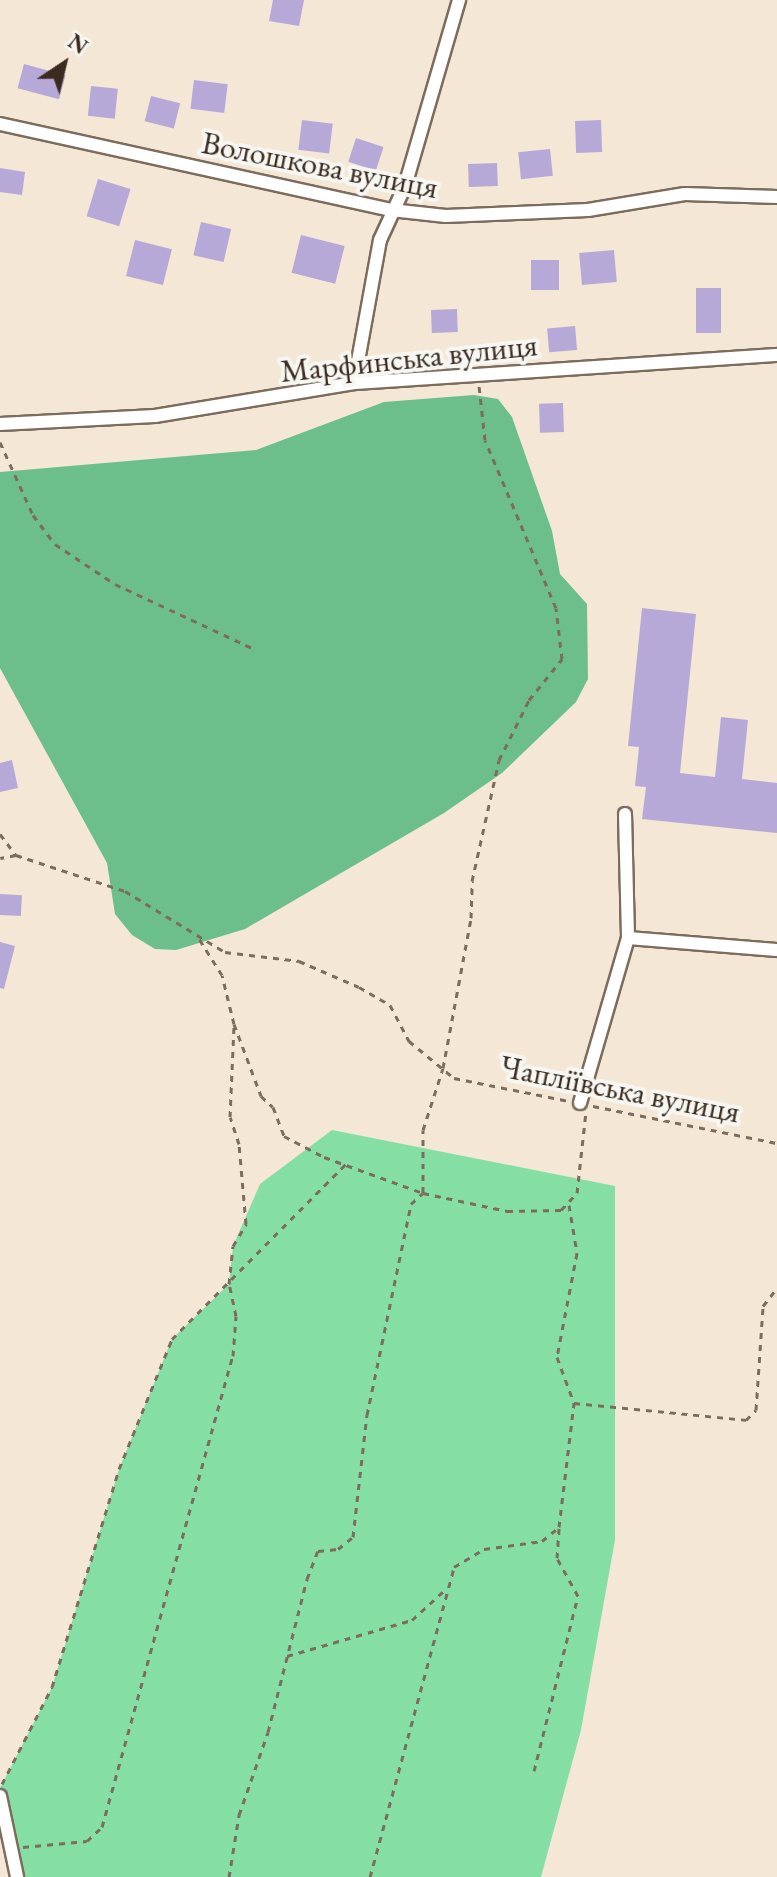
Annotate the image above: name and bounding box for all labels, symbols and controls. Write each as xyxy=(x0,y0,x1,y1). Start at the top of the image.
north arrow xyxy=(24,24,104,104)
text: N xyxy=(62,27,94,61)
street label: Волошкова вулиця xyxy=(199,123,441,207)
street label: Марфинська вулиця xyxy=(279,325,539,391)
street label: Чапліївська вулиця xyxy=(497,1047,743,1131)

